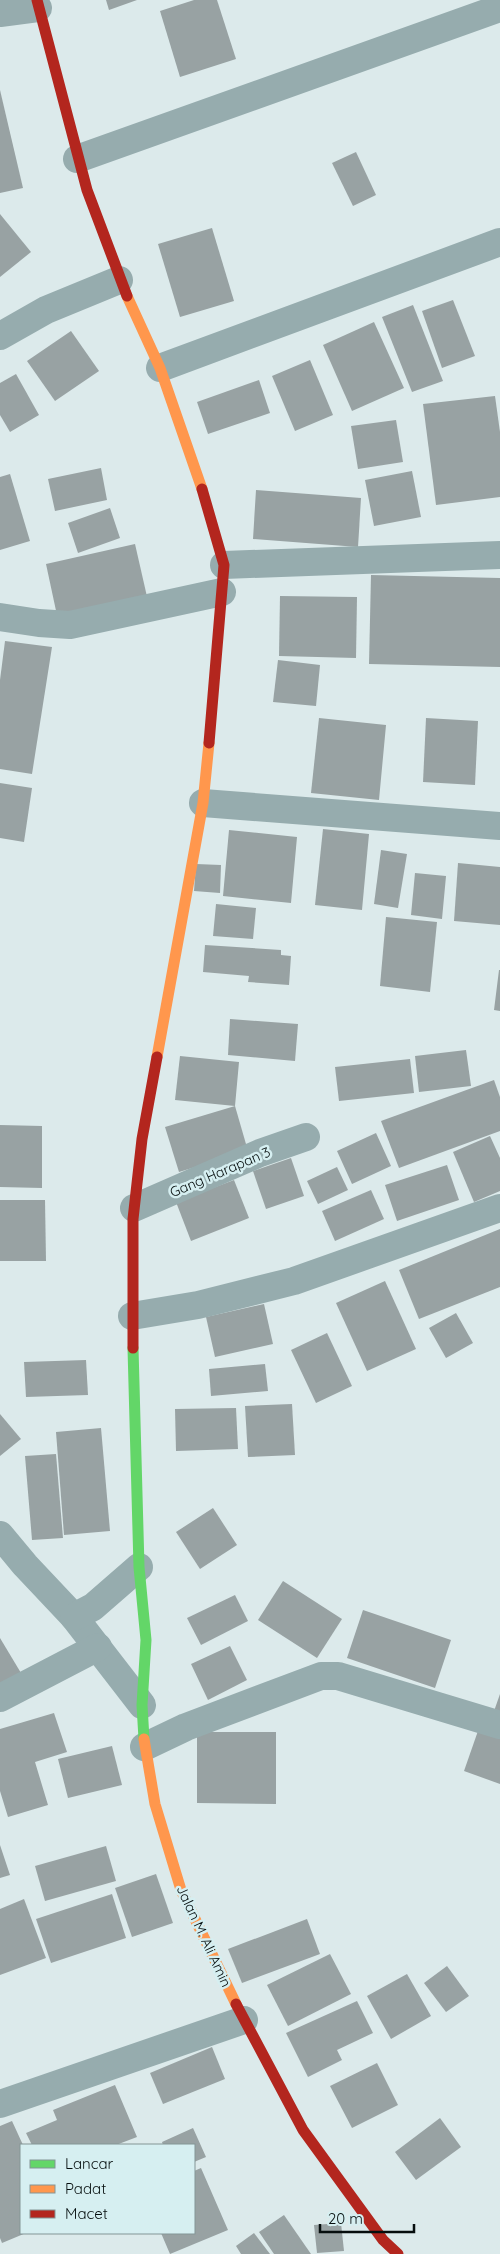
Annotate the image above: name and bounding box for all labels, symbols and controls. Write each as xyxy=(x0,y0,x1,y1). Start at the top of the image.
street label: Gang Harapan 3 xyxy=(167,1143,273,1201)
street label: Jalan M. Ali Amin xyxy=(173,1882,235,1990)
legend xyxy=(20,2144,195,2234)
text: Lancar xyxy=(65,2154,114,2173)
text: Padat xyxy=(65,2179,106,2198)
scale bar xyxy=(320,2202,414,2234)
text: Macet xyxy=(65,2204,108,2223)
text: 20 m xyxy=(328,2209,363,2228)

